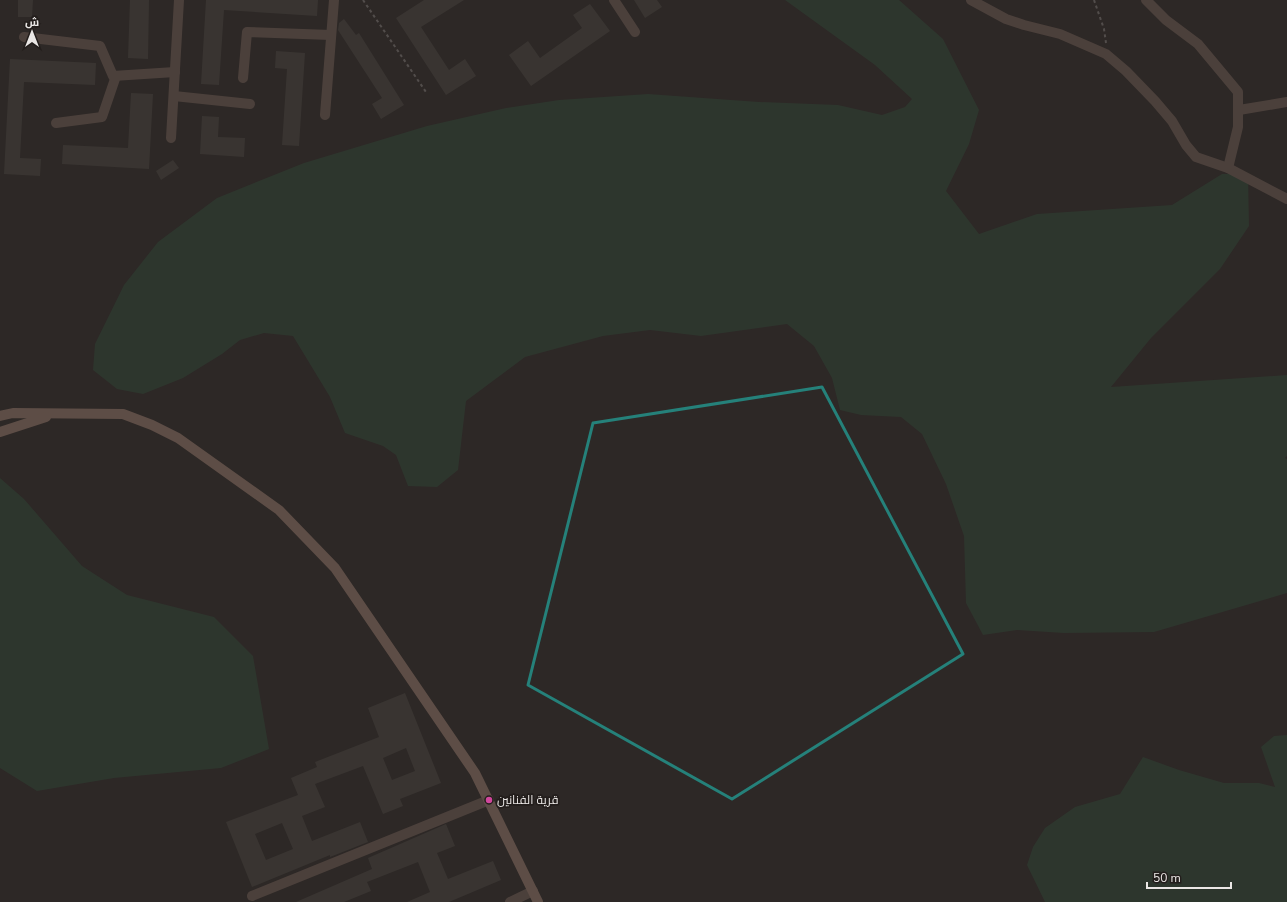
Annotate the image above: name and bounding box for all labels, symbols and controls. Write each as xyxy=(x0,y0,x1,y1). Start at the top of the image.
north arrow xyxy=(12,12,52,52)
text: ش xyxy=(25,15,39,30)
place label: قرية الفنانين xyxy=(497,792,558,808)
marker: قرية الفنانين xyxy=(484,795,494,805)
scale bar xyxy=(1147,864,1231,890)
text: 50 m xyxy=(1153,870,1181,886)

